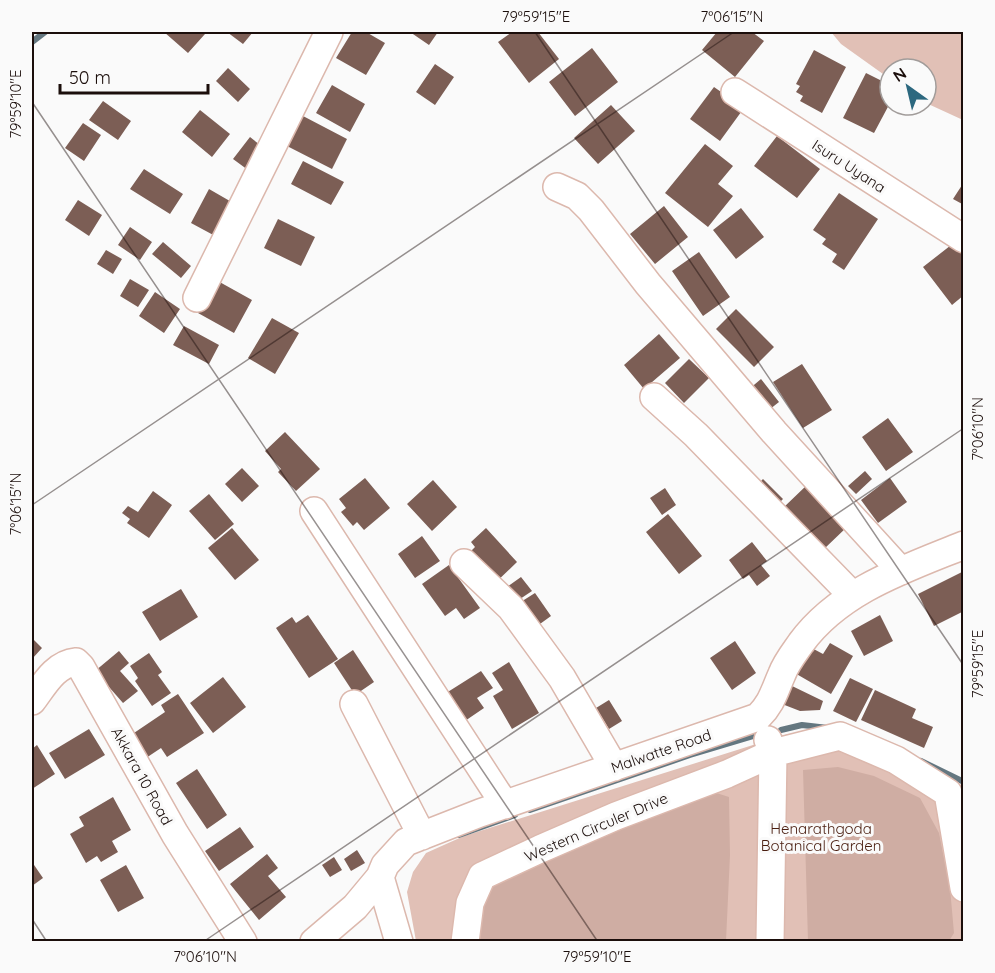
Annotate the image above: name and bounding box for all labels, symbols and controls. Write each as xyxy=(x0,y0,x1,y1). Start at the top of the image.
text: 79°59'15"E xyxy=(502,7,570,26)
text: 7°06'15"N xyxy=(701,7,763,26)
scale bar xyxy=(60,57,208,95)
north arrow xyxy=(878,57,938,117)
text: N xyxy=(889,63,910,86)
text: 50 m xyxy=(69,66,111,89)
text: 79°59'10"E xyxy=(6,69,25,139)
street label: Isuru Uyana xyxy=(809,135,889,197)
text: 7°06'10"N xyxy=(968,397,987,461)
text: 7°06'15"N xyxy=(6,473,25,535)
text: 79°59'15"E xyxy=(968,630,987,698)
street label: Akkara 10 Road xyxy=(107,724,177,828)
street label: Malwatte Road xyxy=(608,725,714,777)
street label: Western Circuler Drive xyxy=(521,788,671,866)
park label: Henarathgoda Botanical Garden xyxy=(761,819,881,855)
text: 7°06'10"N xyxy=(173,947,237,966)
text: 79°59'10"E xyxy=(562,947,632,966)

